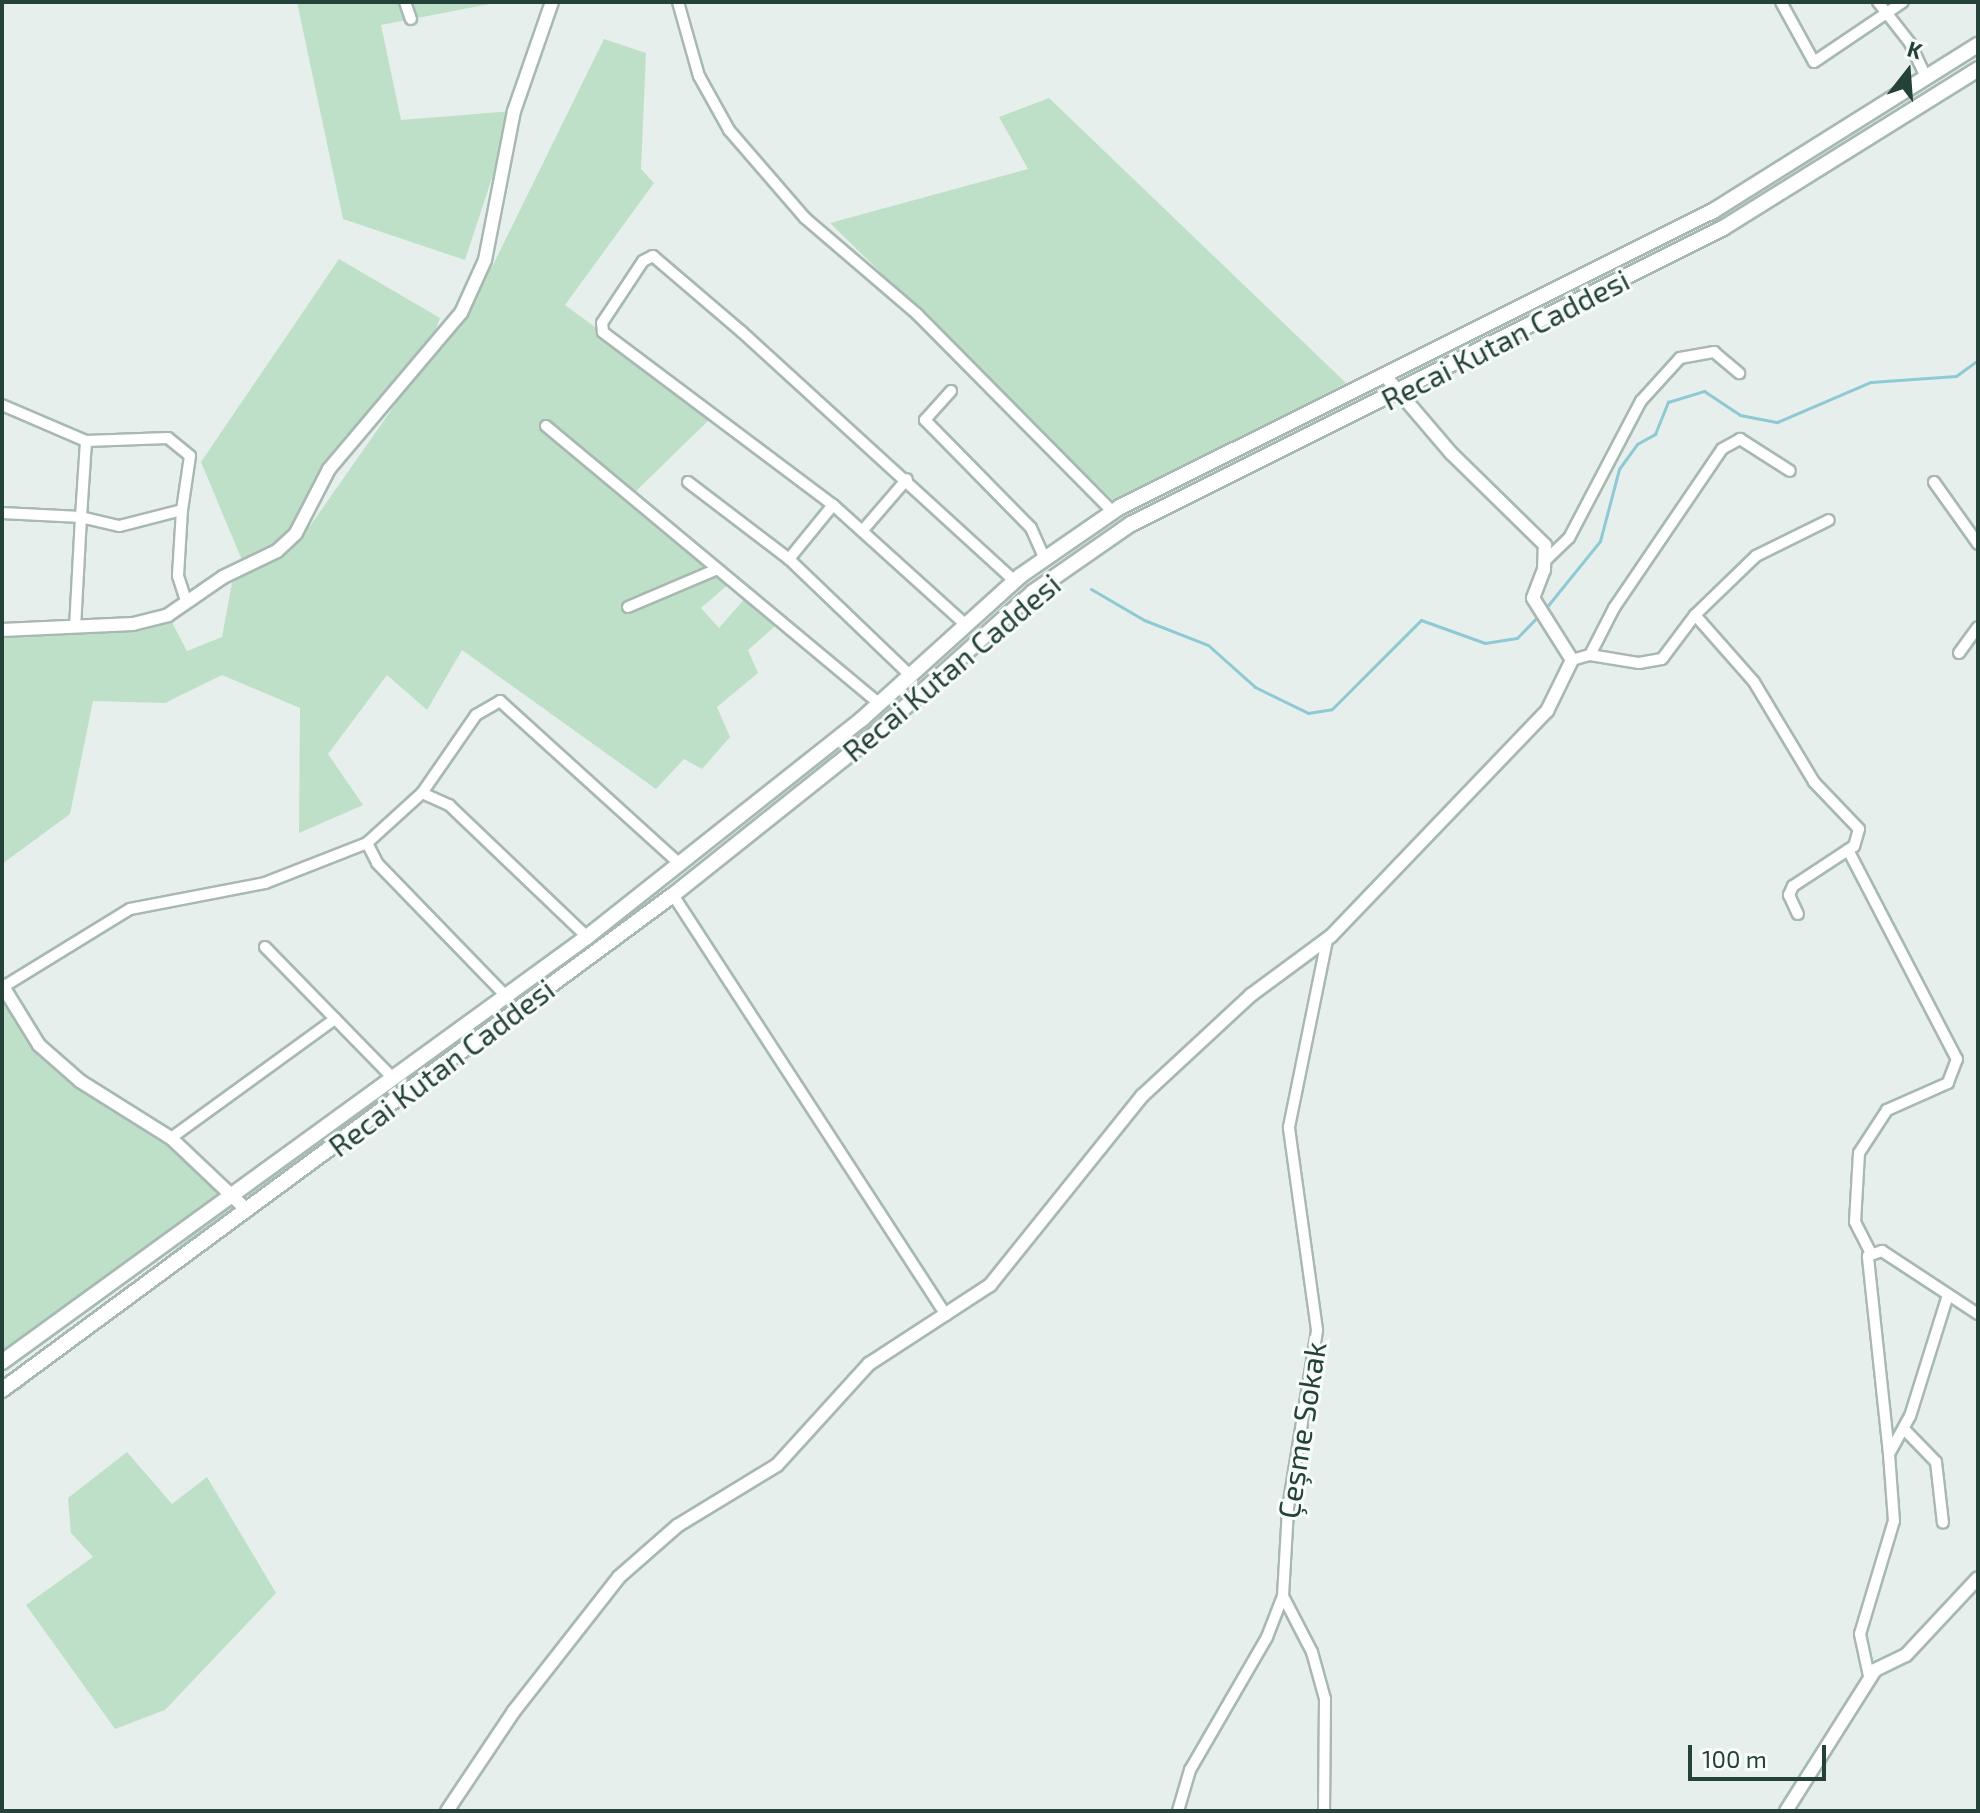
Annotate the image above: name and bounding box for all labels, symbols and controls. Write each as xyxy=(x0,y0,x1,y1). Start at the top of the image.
north arrow xyxy=(1868,32,1948,112)
text: K xyxy=(1905,35,1925,64)
street label: Recai Kutan Caddesi xyxy=(1375,261,1635,417)
street label: Recai Kutan Caddesi xyxy=(835,565,1067,769)
street label: Recai Kutan Caddesi xyxy=(321,970,561,1164)
street label: Çeşme Sokak xyxy=(1269,1339,1333,1521)
scale bar xyxy=(1692,1729,1830,1779)
text: 100 m xyxy=(1702,1744,1767,1773)

